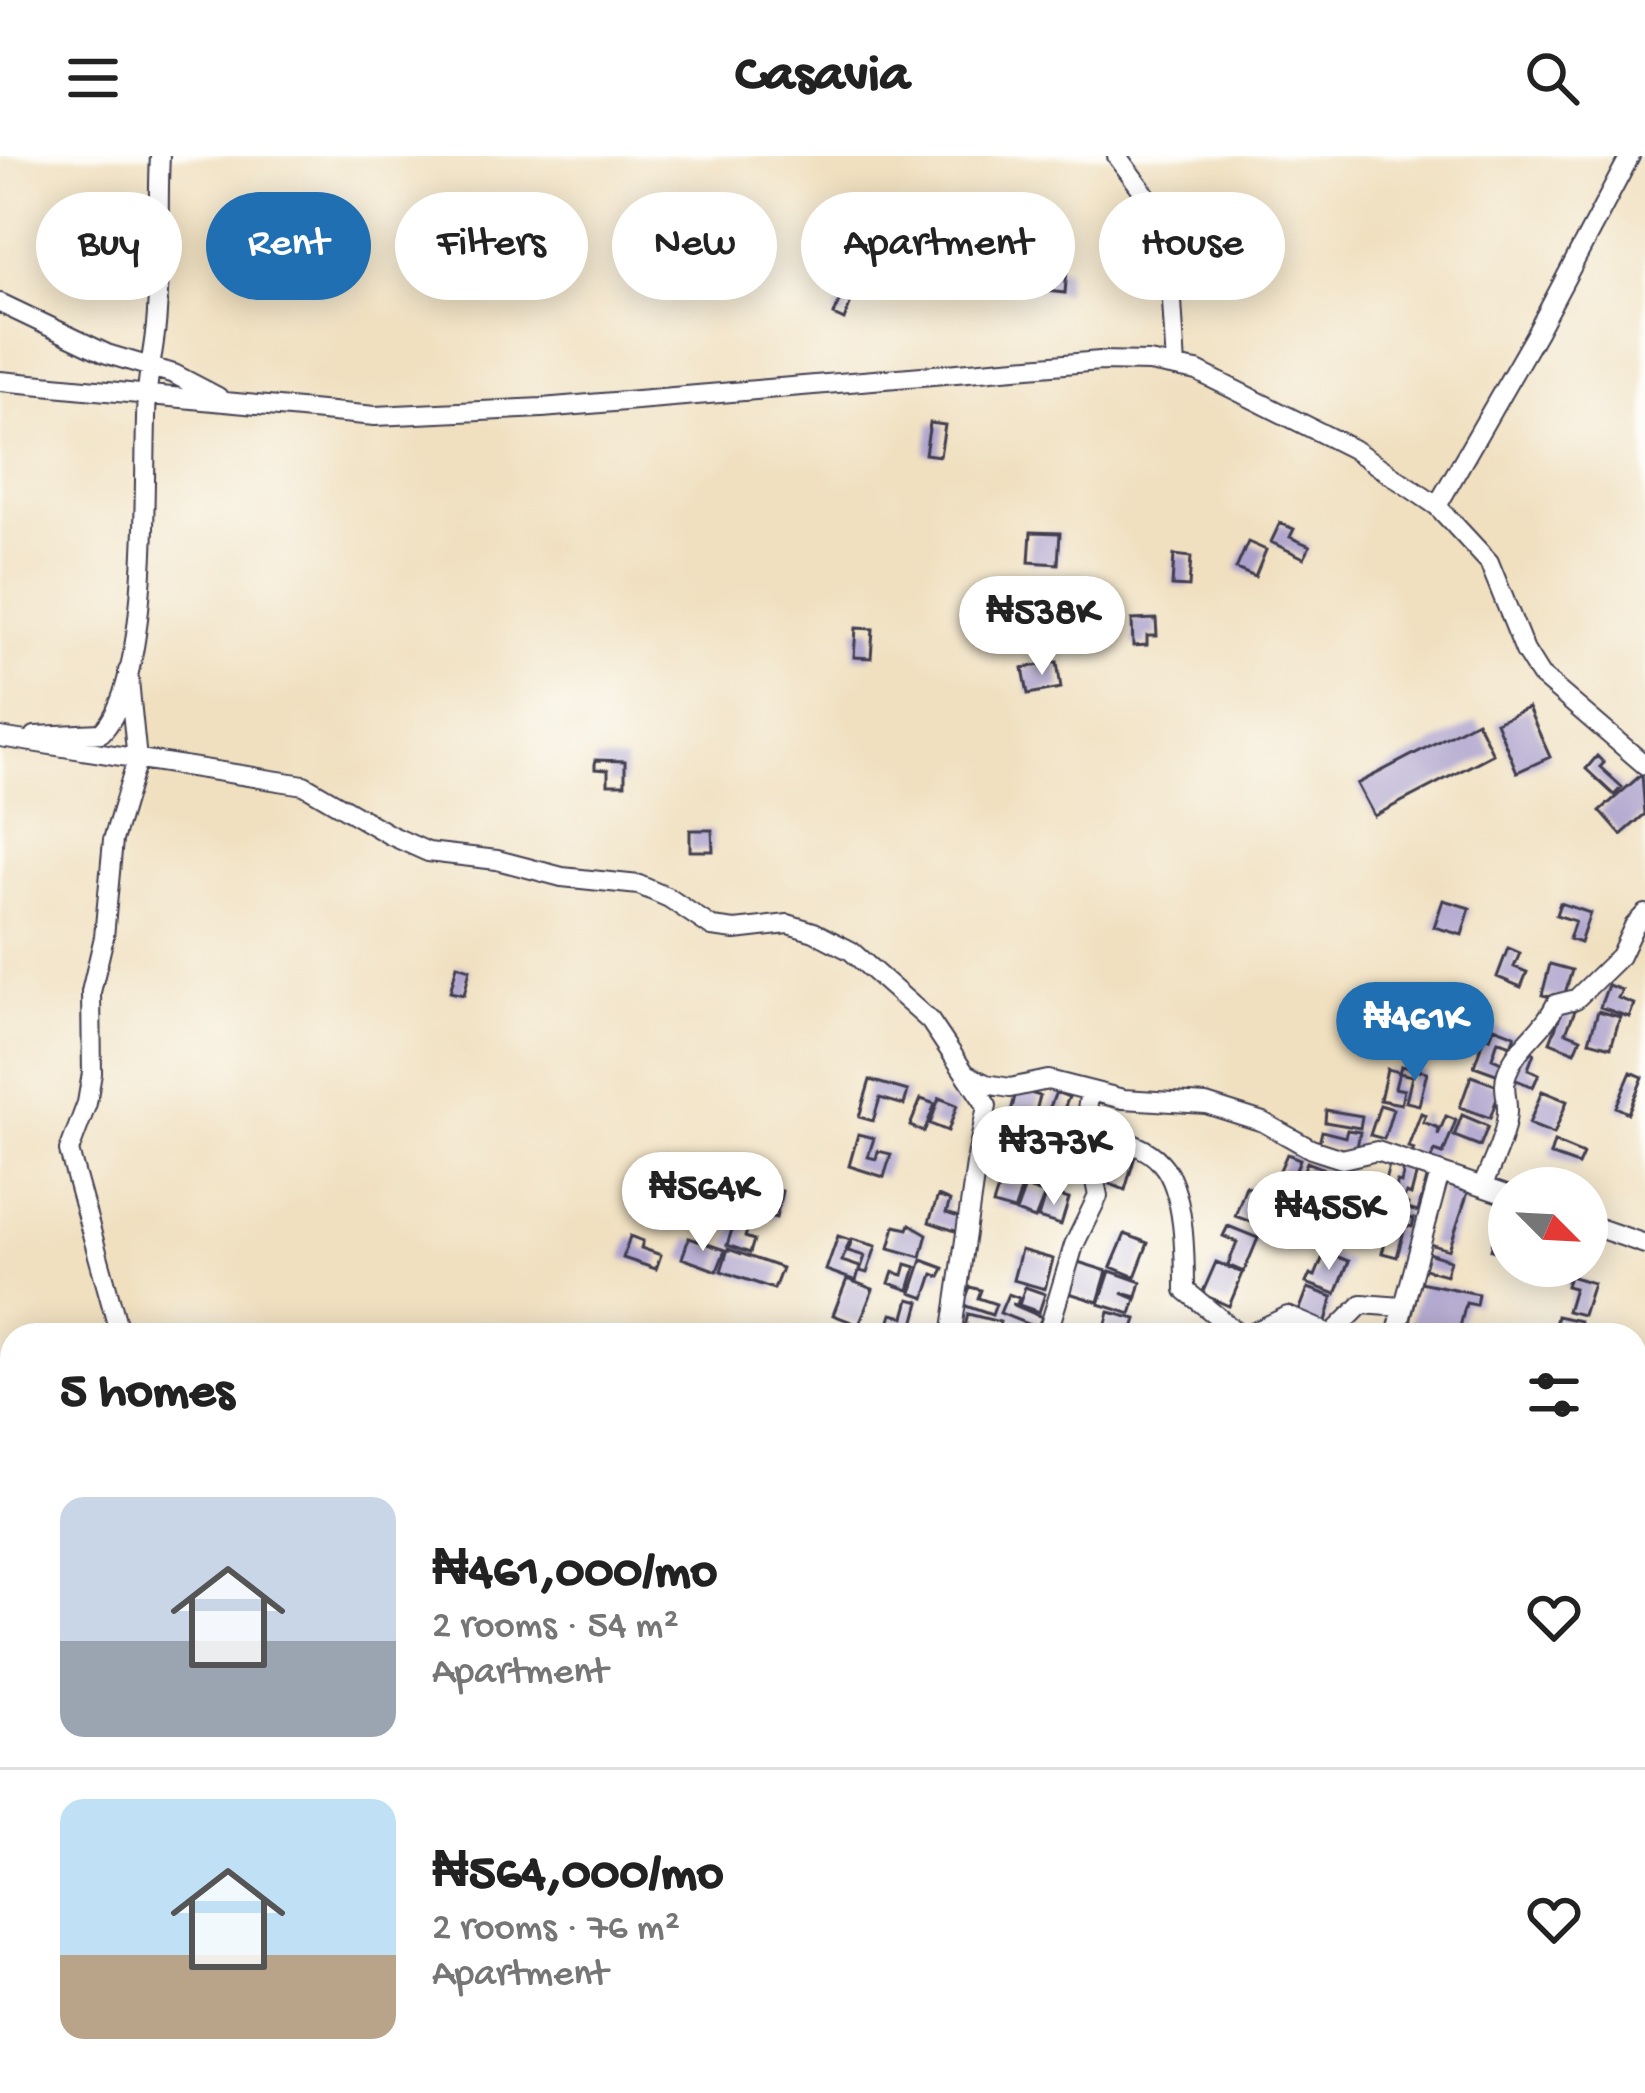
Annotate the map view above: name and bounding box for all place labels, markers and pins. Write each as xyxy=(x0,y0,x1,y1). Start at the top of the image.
pin: ₦538K xyxy=(958,576,1126,678)
pin: ₦461K xyxy=(1331,982,1499,1084)
pin: ₦373K xyxy=(970,1106,1138,1208)
pin: ₦564K xyxy=(619,1152,787,1254)
pin: ₦455K xyxy=(1245,1171,1413,1273)

